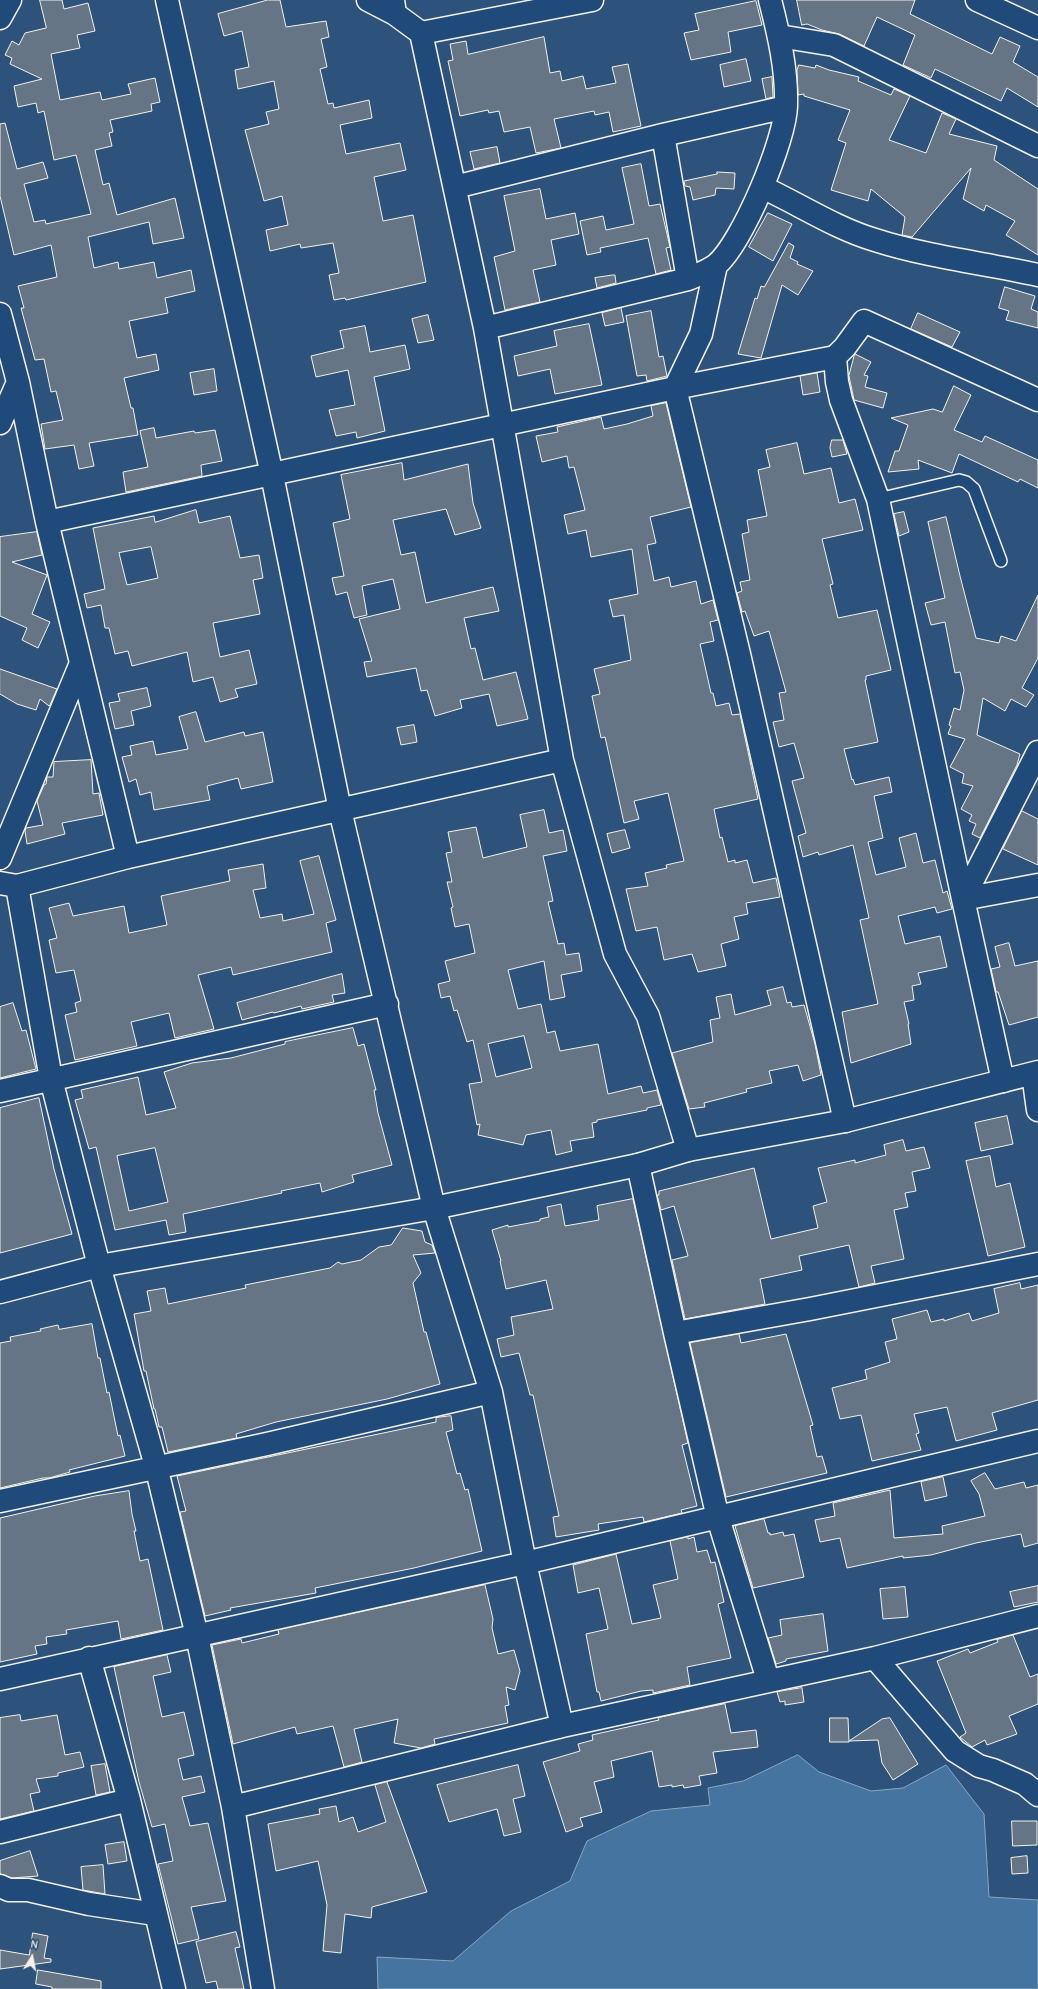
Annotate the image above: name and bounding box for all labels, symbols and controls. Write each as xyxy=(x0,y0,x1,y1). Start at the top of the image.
north arrow xyxy=(12,1937,52,1977)
text: N xyxy=(30,1938,39,1952)

